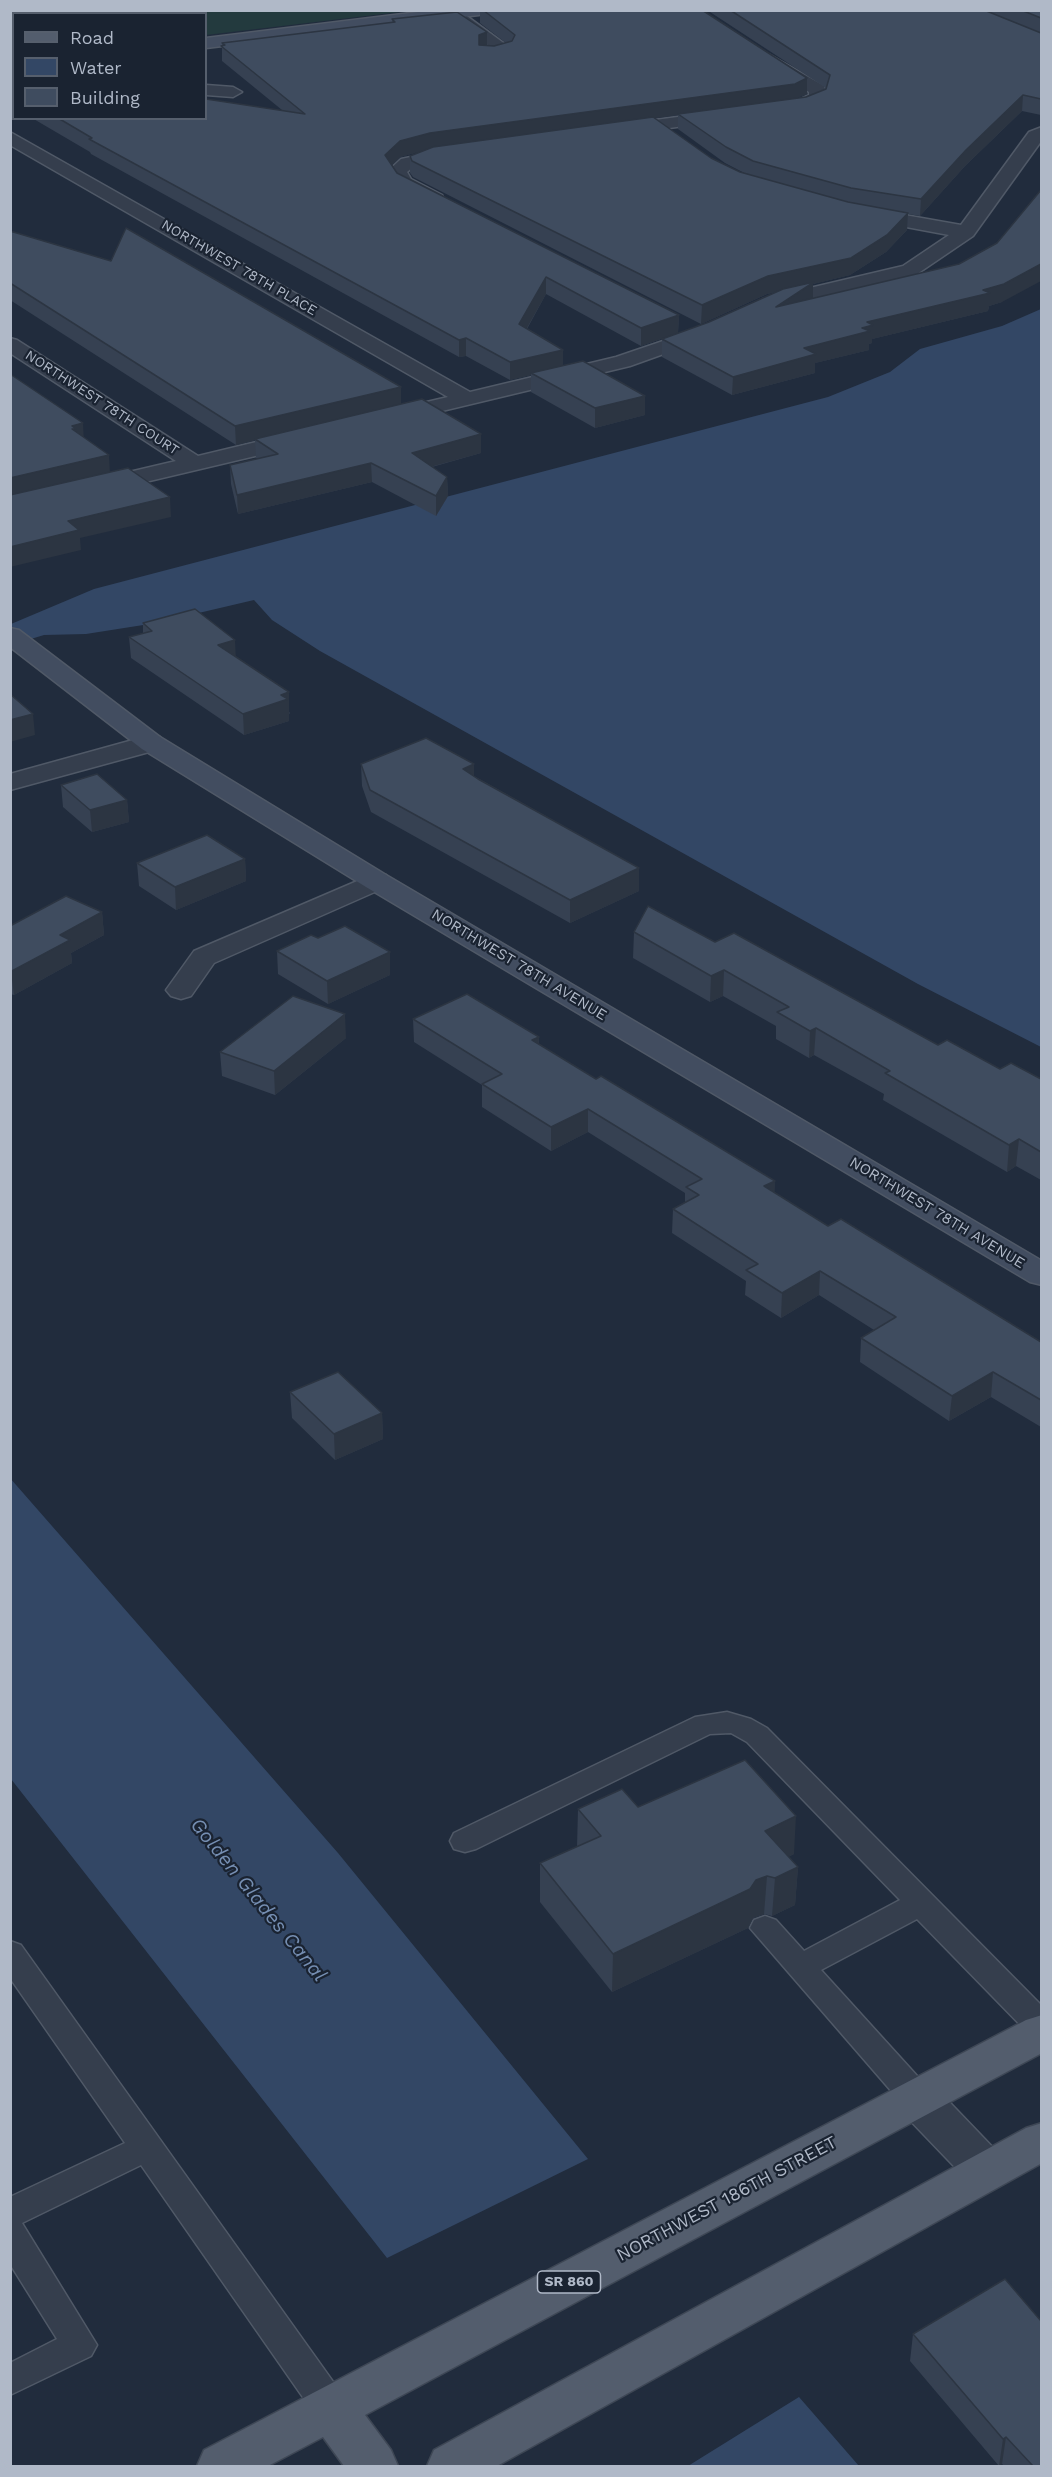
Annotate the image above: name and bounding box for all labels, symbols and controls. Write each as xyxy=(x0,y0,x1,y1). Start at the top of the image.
legend xyxy=(12,12,207,120)
text: Road xyxy=(70,27,114,48)
text: Water xyxy=(70,57,122,78)
text: Building xyxy=(70,87,140,108)
street label: NORTHWEST 78TH PLACE xyxy=(158,217,320,319)
street label: NORTHWEST 78TH COURT xyxy=(22,347,182,459)
street label: NORTHWEST 78TH AVENUE xyxy=(428,905,610,1025)
street label: NORTHWEST 78TH AVENUE xyxy=(846,1153,1028,1273)
water label: Golden Glades Canal xyxy=(185,1813,331,1987)
street label: NORTHWEST 186TH STREET xyxy=(613,2132,841,2266)
road number: SR 860 xyxy=(538,2271,600,2293)

